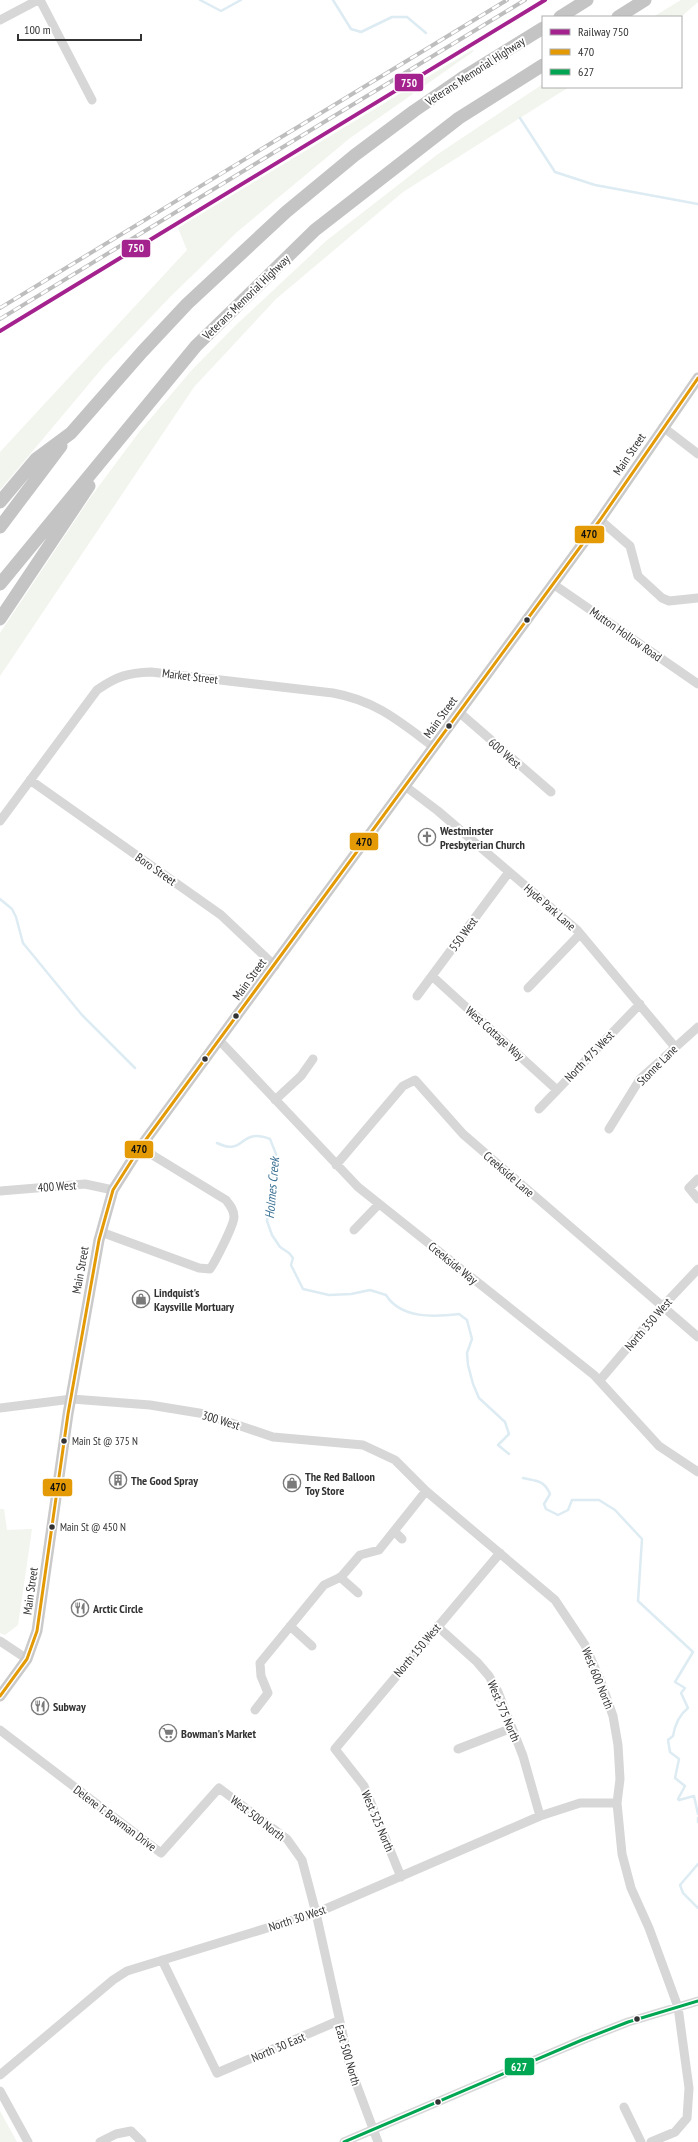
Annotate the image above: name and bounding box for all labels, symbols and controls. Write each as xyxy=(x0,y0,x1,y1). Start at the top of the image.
scale bar xyxy=(18,16,141,42)
legend xyxy=(542,16,682,88)
text: 100 m xyxy=(24,22,51,37)
text: Railway 750 xyxy=(578,24,629,39)
street label: Veterans Memorial Highway xyxy=(422,33,528,109)
text: 470 xyxy=(578,44,594,59)
text: 627 xyxy=(578,64,594,79)
line badge: 750 xyxy=(394,73,424,92)
text: 750 xyxy=(401,76,417,90)
line badge: 750 xyxy=(121,239,151,258)
text: 750 xyxy=(128,241,144,255)
street label: Veterans Memorial Highway xyxy=(199,251,293,343)
street label: Main Street xyxy=(609,429,649,478)
line badge: 470 xyxy=(574,525,605,544)
text: 470 xyxy=(581,527,597,541)
street label: Mutton Hollow Road xyxy=(587,604,665,664)
unlabelled marker xyxy=(522,615,532,625)
street label: Market Street xyxy=(161,665,219,687)
street label: Main Street xyxy=(420,693,460,741)
unlabelled marker xyxy=(444,721,454,731)
street label: 600 West xyxy=(486,735,525,772)
place label: Westminster Presbyterian Church xyxy=(439,823,525,852)
church icon: Westminster Presbyterian Church xyxy=(417,827,437,847)
line badge: 470 xyxy=(349,832,379,851)
text: 470 xyxy=(356,835,372,849)
street label: Boro Street xyxy=(133,849,180,889)
street label: Hyde Park Lane xyxy=(521,880,579,934)
street label: 550 West xyxy=(446,913,481,954)
street label: Main Street xyxy=(229,955,269,1003)
street label: West Cottage Way xyxy=(463,1003,528,1064)
unlabelled marker xyxy=(231,1011,241,1021)
street label: North 475 West xyxy=(561,1027,617,1085)
street label: Stonne Lane xyxy=(634,1041,681,1088)
unlabelled marker xyxy=(200,1054,210,1064)
line badge: 470 xyxy=(124,1140,154,1159)
text: 470 xyxy=(131,1142,147,1156)
street label: Creekside Lane xyxy=(481,1148,537,1200)
water label: Holmes Creek xyxy=(261,1155,283,1219)
street label: 400 West xyxy=(37,1177,77,1195)
street label: Creekside Way xyxy=(425,1239,481,1288)
street label: Main Street xyxy=(68,1245,92,1295)
place label: Lindquist's Kaysville Mortuary xyxy=(154,1285,234,1314)
shop icon: Lindquist's Kaysville Mortuary xyxy=(131,1289,151,1309)
street label: North 350 West xyxy=(621,1294,675,1353)
street label: 300 West xyxy=(200,1407,242,1433)
place label: Main St @ 375 N xyxy=(72,1434,138,1448)
marker: Main St @ 375 N xyxy=(59,1436,69,1446)
place label: The Red Balloon Toy Store xyxy=(305,1469,375,1498)
building icon: The Good Spray xyxy=(108,1470,128,1490)
place label: The Good Spray xyxy=(131,1473,198,1488)
shop icon: The Red Balloon Toy Store xyxy=(282,1473,302,1493)
line badge: 470 xyxy=(42,1478,73,1497)
text: 470 xyxy=(50,1480,66,1494)
place label: Main St @ 450 N xyxy=(60,1520,126,1534)
marker: Main St @ 450 N xyxy=(47,1522,57,1532)
street label: Main Street xyxy=(19,1566,41,1616)
restaurant icon: Arctic Circle xyxy=(70,1598,90,1618)
place label: Arctic Circle xyxy=(92,1601,143,1616)
street label: North 150 West xyxy=(390,1620,444,1680)
street label: West 600 North xyxy=(579,1645,617,1711)
street label: West 575 North xyxy=(484,1678,524,1744)
restaurant icon: Subway xyxy=(30,1696,50,1716)
place label: Subway xyxy=(53,1699,86,1714)
supermarket icon: Bowman's Market xyxy=(158,1723,178,1743)
place label: Bowman's Market xyxy=(181,1726,257,1741)
street label: Delene T. Bowman Drive xyxy=(71,1782,159,1854)
street label: West 525 North xyxy=(358,1788,398,1854)
street label: West 500 North xyxy=(228,1792,288,1844)
street label: North 30 West xyxy=(266,1901,328,1934)
unlabelled marker xyxy=(632,2014,642,2024)
street label: East 500 North xyxy=(332,2023,364,2087)
street label: North 30 East xyxy=(249,2029,308,2065)
line badge: 627 xyxy=(504,2057,535,2076)
text: 627 xyxy=(511,2060,527,2074)
unlabelled marker xyxy=(433,2097,443,2107)

